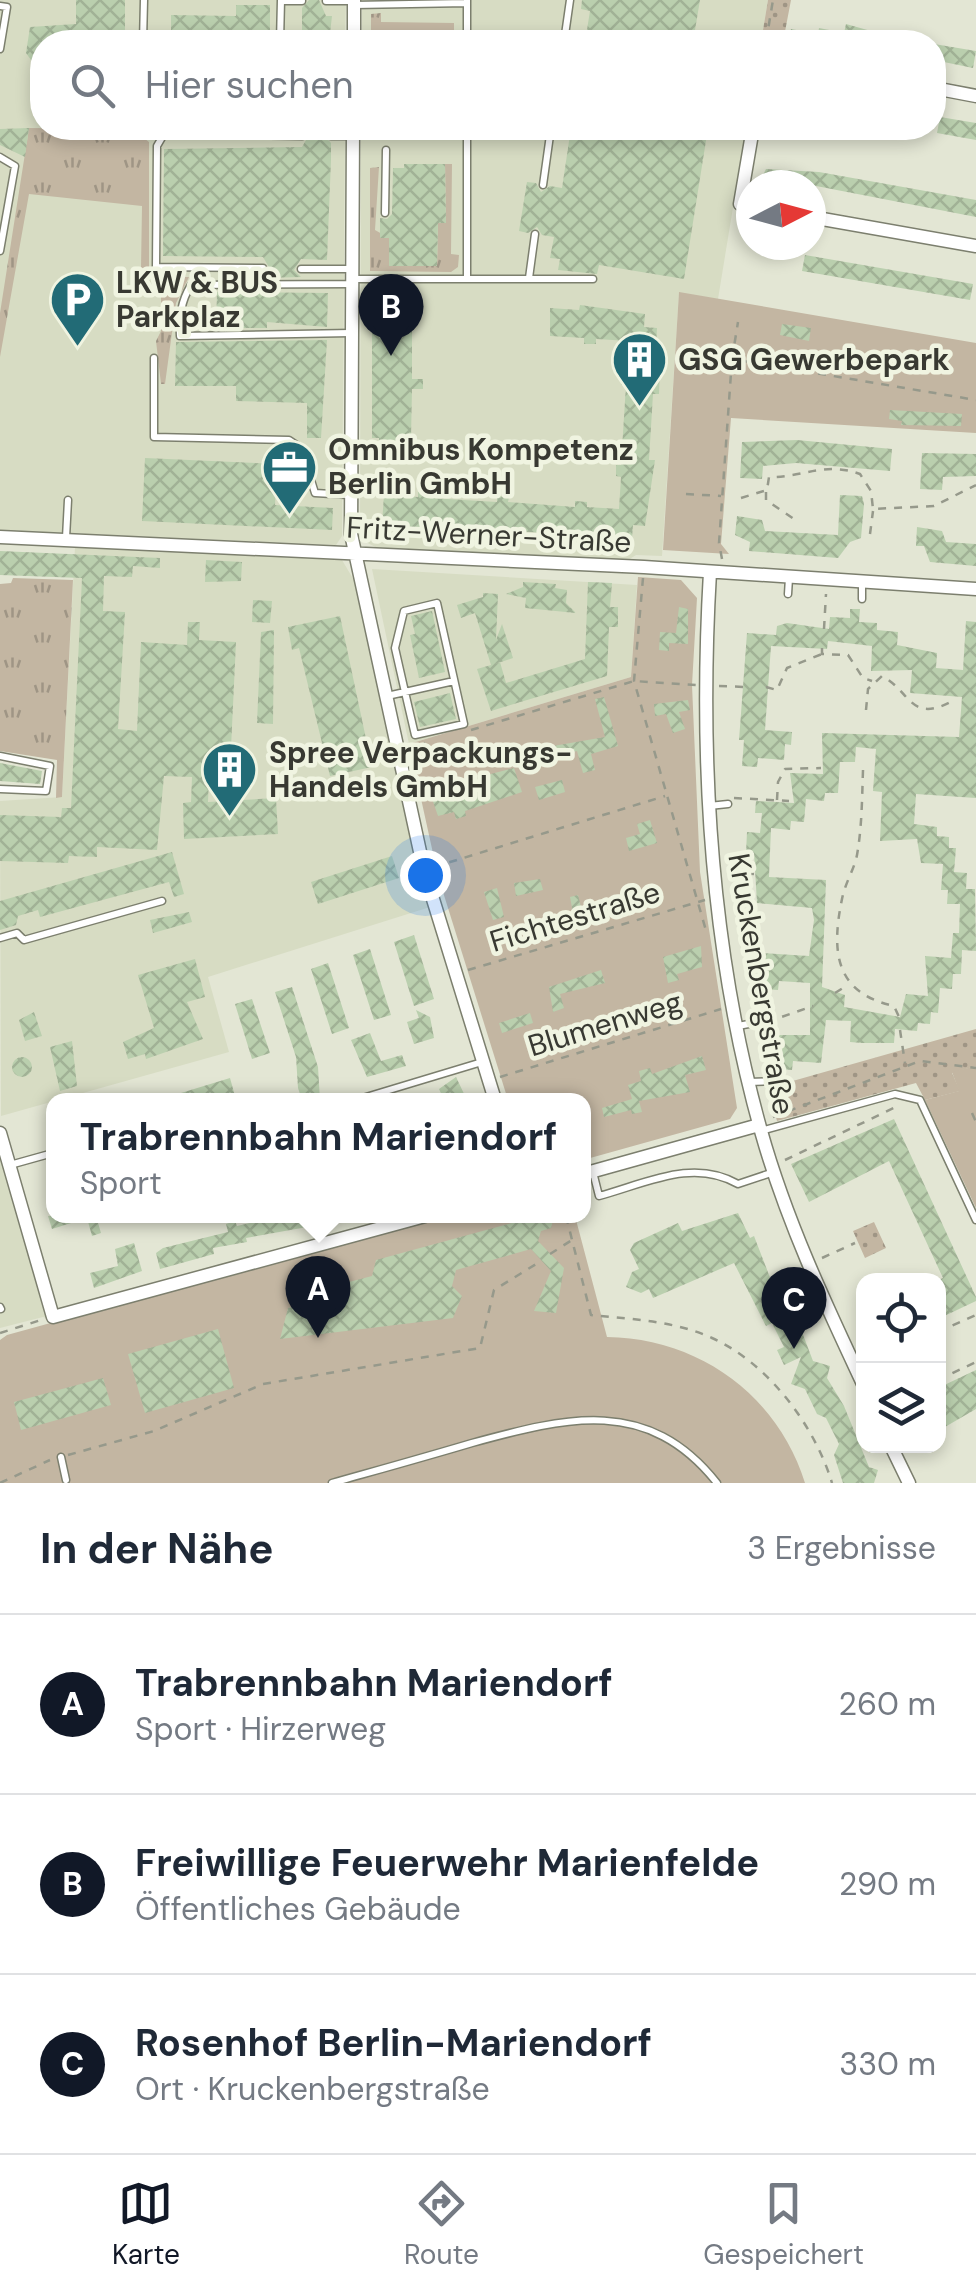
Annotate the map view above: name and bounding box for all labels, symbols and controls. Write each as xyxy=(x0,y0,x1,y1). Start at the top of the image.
search box xyxy=(30,30,946,140)
icon: search xyxy=(65,58,120,113)
text: Hier suchen xyxy=(145,60,354,110)
north arrow xyxy=(736,170,826,260)
place label: LKW & BUS Parkplaz xyxy=(116,263,278,336)
parking icon: LKW & BUS Parkplaz xyxy=(47,270,107,349)
pin: B xyxy=(358,274,424,356)
building icon: GSG Gewerbepark xyxy=(609,330,669,409)
place label: GSG Gewerbepark xyxy=(678,340,950,379)
place label: Omnibus Kompetenz Berlin GmbH xyxy=(328,430,634,503)
office icon: Omnibus Kompetenz Berlin GmbH xyxy=(259,437,319,516)
street label: Fritz-Werner-Straße xyxy=(346,508,632,561)
place label: Spree Verpackungs- Handels GmbH xyxy=(269,733,573,806)
building icon: Spree Verpackungs- Handels GmbH xyxy=(200,740,260,819)
your location xyxy=(400,850,451,901)
street label: Kruckenbergstraße xyxy=(719,850,804,1118)
street label: Fichtestraße xyxy=(485,872,665,961)
street label: Blumenweg xyxy=(523,982,687,1065)
popup xyxy=(46,1093,591,1223)
text: Trabrennbahn Mariendorf xyxy=(80,1112,557,1162)
text: Sport xyxy=(80,1162,162,1204)
pin: A xyxy=(286,1256,350,1338)
pin: C xyxy=(762,1266,826,1349)
map controls xyxy=(856,1273,946,1453)
button: locate xyxy=(856,1273,946,1363)
button: layers xyxy=(856,1363,946,1453)
text: In der Nähe xyxy=(40,1521,274,1576)
text: 3 Ergebnisse xyxy=(747,1527,936,1569)
text: Trabrennbahn Mariendorf xyxy=(135,1658,613,1708)
text: A xyxy=(61,1683,84,1725)
text: 260 m xyxy=(839,1683,936,1725)
text: Sport · Hirzerweg xyxy=(135,1708,386,1750)
text: Freiwillige Feuerwehr Marienfelde xyxy=(135,1838,759,1888)
text: B xyxy=(62,1863,83,1905)
text: 290 m xyxy=(839,1863,936,1905)
text: Öffentliches Gebäude xyxy=(135,1888,461,1930)
text: Rosenhof Berlin-Mariendorf xyxy=(135,2018,652,2068)
text: C xyxy=(61,2043,84,2085)
text: 330 m xyxy=(839,2043,936,2085)
text: Ort · Kruckenbergstraße xyxy=(135,2068,490,2110)
tab: Karte xyxy=(112,2176,180,2273)
tab: Route xyxy=(404,2176,479,2273)
tab: Gespeichert xyxy=(703,2176,864,2273)

